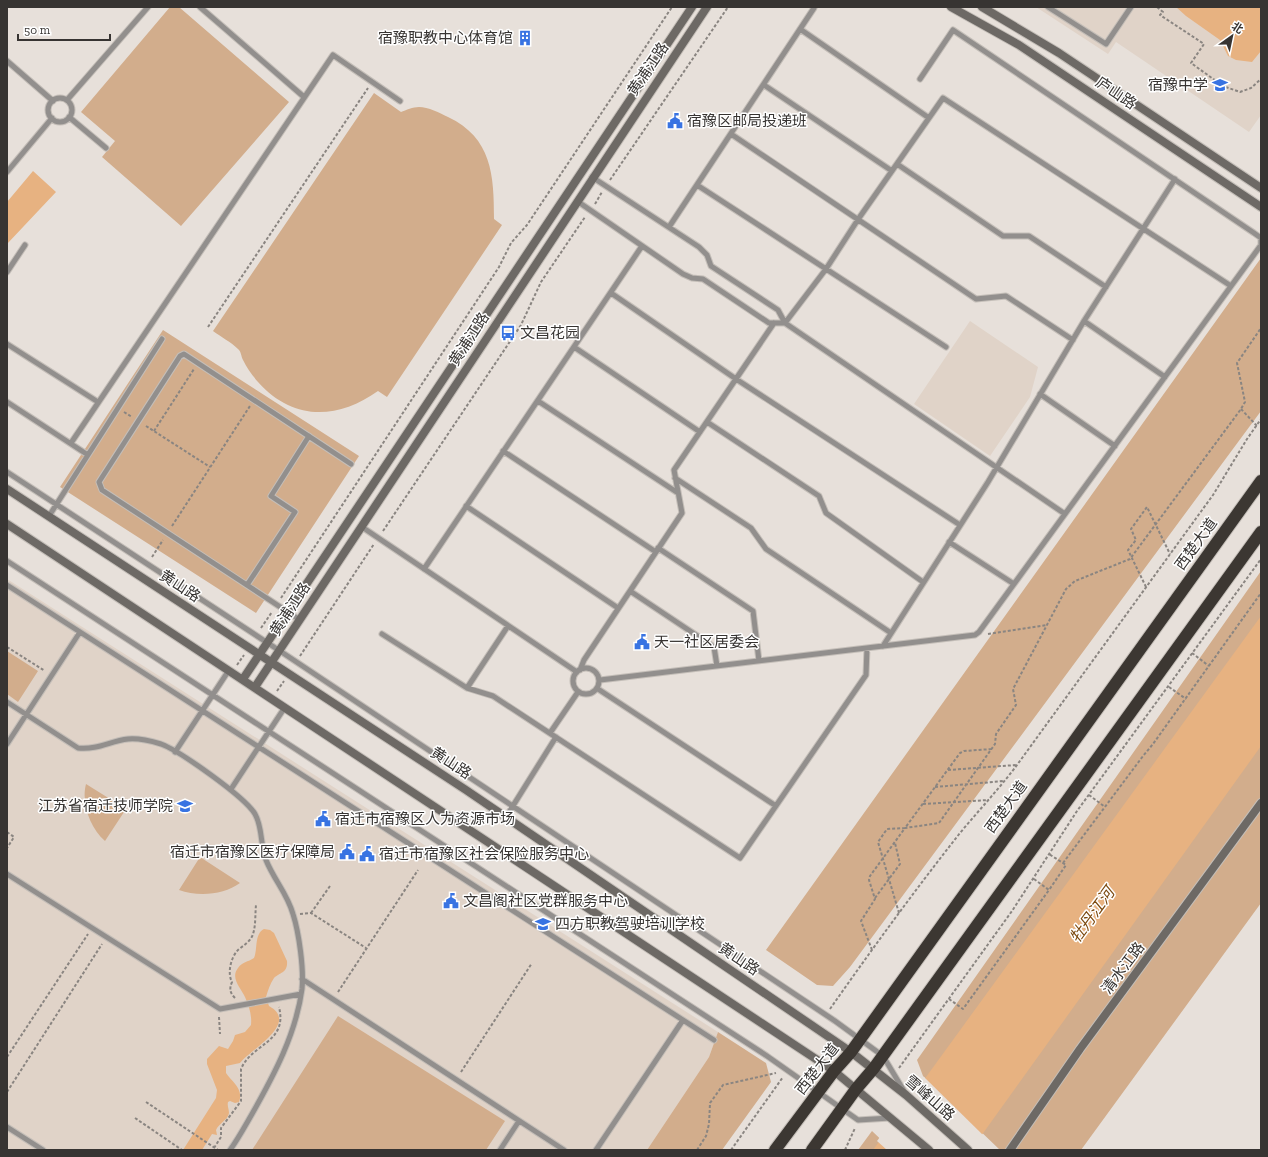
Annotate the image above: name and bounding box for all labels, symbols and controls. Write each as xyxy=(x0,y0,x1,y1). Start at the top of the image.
scale bar xyxy=(18,16,110,42)
north arrow xyxy=(1212,16,1252,56)
text: 北 xyxy=(1229,20,1245,36)
text: 50 m xyxy=(24,23,51,37)
place label: 宿豫职教中心体育馆 xyxy=(378,29,513,47)
building icon: 宿豫职教中心体育馆 xyxy=(516,29,534,47)
street label: 黄浦江路 xyxy=(624,39,672,99)
street label: 庐山路 xyxy=(1092,73,1140,113)
place label: 宿豫中学 xyxy=(1148,76,1208,94)
school or university icon: 宿豫中学 xyxy=(1211,76,1229,94)
public building icon: 宿豫区邮局投递班 xyxy=(666,112,684,130)
place label: 宿豫区邮局投递班 xyxy=(687,112,807,130)
street label: 黄浦江路 xyxy=(445,309,493,369)
bus stop icon: 文昌花园 xyxy=(499,324,517,342)
place label: 文昌花园 xyxy=(520,324,580,342)
street label: 西楚大道 xyxy=(1171,514,1221,574)
street label: 黄山路 xyxy=(156,566,204,606)
street label: 黄浦江路 xyxy=(266,579,314,639)
public building icon: 天一社区居委会 xyxy=(633,633,651,651)
place label: 天一社区居委会 xyxy=(654,633,759,651)
street label: 黄山路 xyxy=(427,743,475,783)
street label: 西楚大道 xyxy=(981,777,1031,837)
place label: 江苏省宿迁技师学院 xyxy=(38,797,173,815)
school or university icon: 江苏省宿迁技师学院 xyxy=(176,797,194,815)
public building icon: 宿迁市宿豫区人力资源市场 xyxy=(314,810,332,828)
place label: 宿迁市宿豫区人力资源市场 xyxy=(335,810,515,828)
place label: 宿迁市宿豫区医疗保障局 xyxy=(170,843,335,861)
public building icon: 宿迁市宿豫区医疗保障局 xyxy=(338,843,356,861)
public building icon: 宿迁市宿豫区社会保险服务中心 xyxy=(358,845,376,863)
place label: 宿迁市宿豫区社会保险服务中心 xyxy=(379,845,589,863)
water label: 牡丹江河 xyxy=(1066,881,1120,946)
public building icon: 文昌阁社区党群服务中心 xyxy=(442,892,460,910)
place label: 文昌阁社区党群服务中心 xyxy=(463,892,628,910)
school or university icon: 四方职教驾驶培训学校 xyxy=(534,915,552,933)
place label: 四方职教驾驶培训学校 xyxy=(555,915,705,933)
street label: 黄山路 xyxy=(715,939,763,979)
street label: 清水江路 xyxy=(1098,939,1148,997)
street label: 西楚大道 xyxy=(791,1040,843,1098)
street label: 雪峰山路 xyxy=(901,1072,959,1124)

